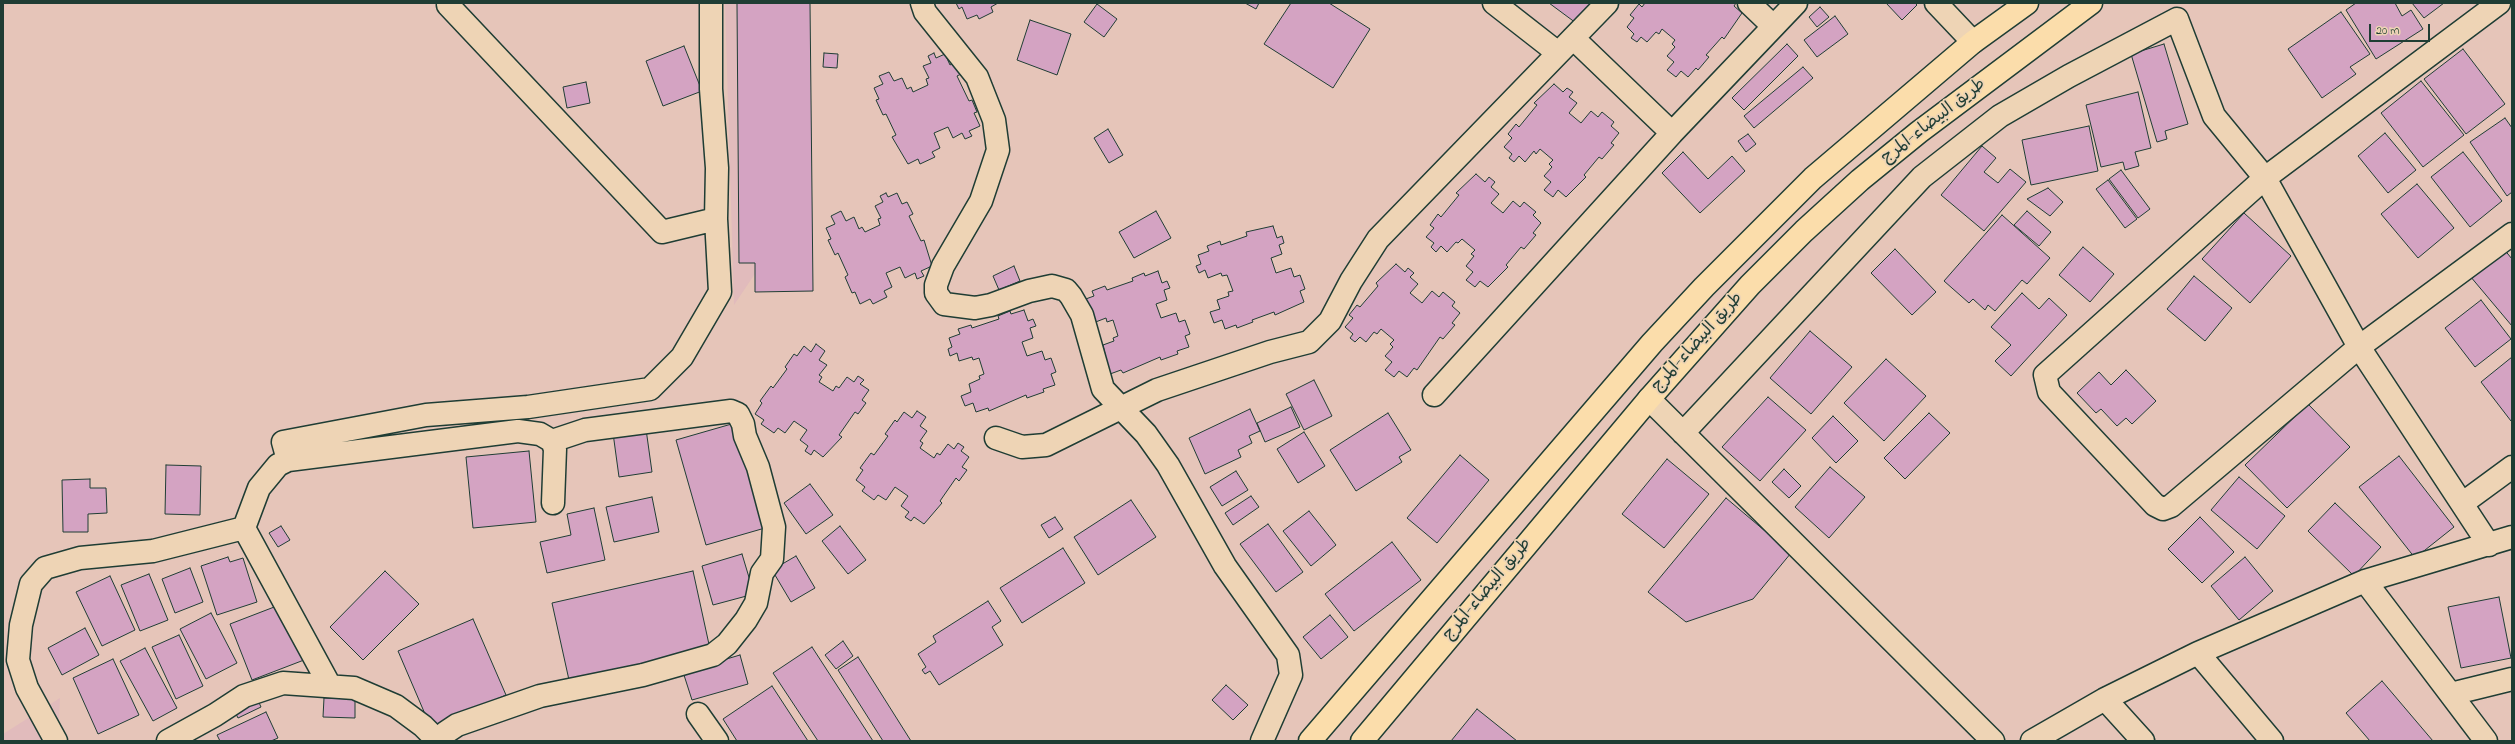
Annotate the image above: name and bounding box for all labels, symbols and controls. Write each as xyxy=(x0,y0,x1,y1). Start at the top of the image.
scale bar xyxy=(2371,16,2432,42)
text: 20 m xyxy=(2376,22,2399,40)
street label: طريق البيضاء-المرج xyxy=(1878,75,1990,169)
street label: طريق البيضاء-المرج xyxy=(1648,289,1748,397)
street label: طريق البيضاء-المرج xyxy=(1439,535,1537,645)

